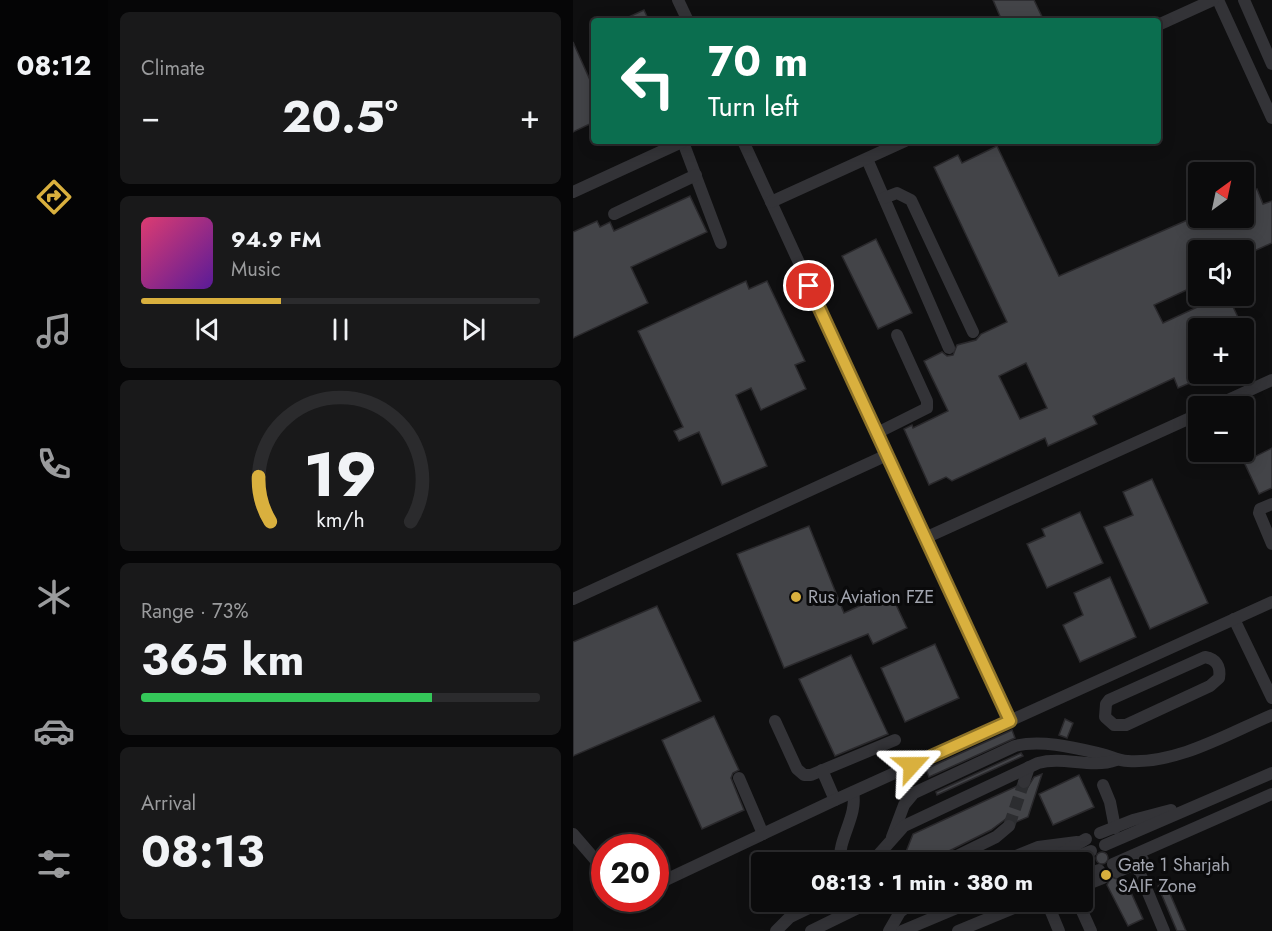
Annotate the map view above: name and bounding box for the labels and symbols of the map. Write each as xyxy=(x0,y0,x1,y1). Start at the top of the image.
north arrow xyxy=(1188,162,1254,228)
pin xyxy=(783,260,834,311)
place label: Rus Aviation FZE xyxy=(808,584,934,610)
marker: Rus Aviation FZE xyxy=(789,590,803,604)
position arrow xyxy=(880,733,944,797)
speed limit sign: 20 xyxy=(591,834,669,912)
place label: Gate 1 Sharjah SAIF Zone xyxy=(1118,852,1230,899)
marker: Gate 1 Sharjah SAIF Zone xyxy=(1099,868,1113,882)

